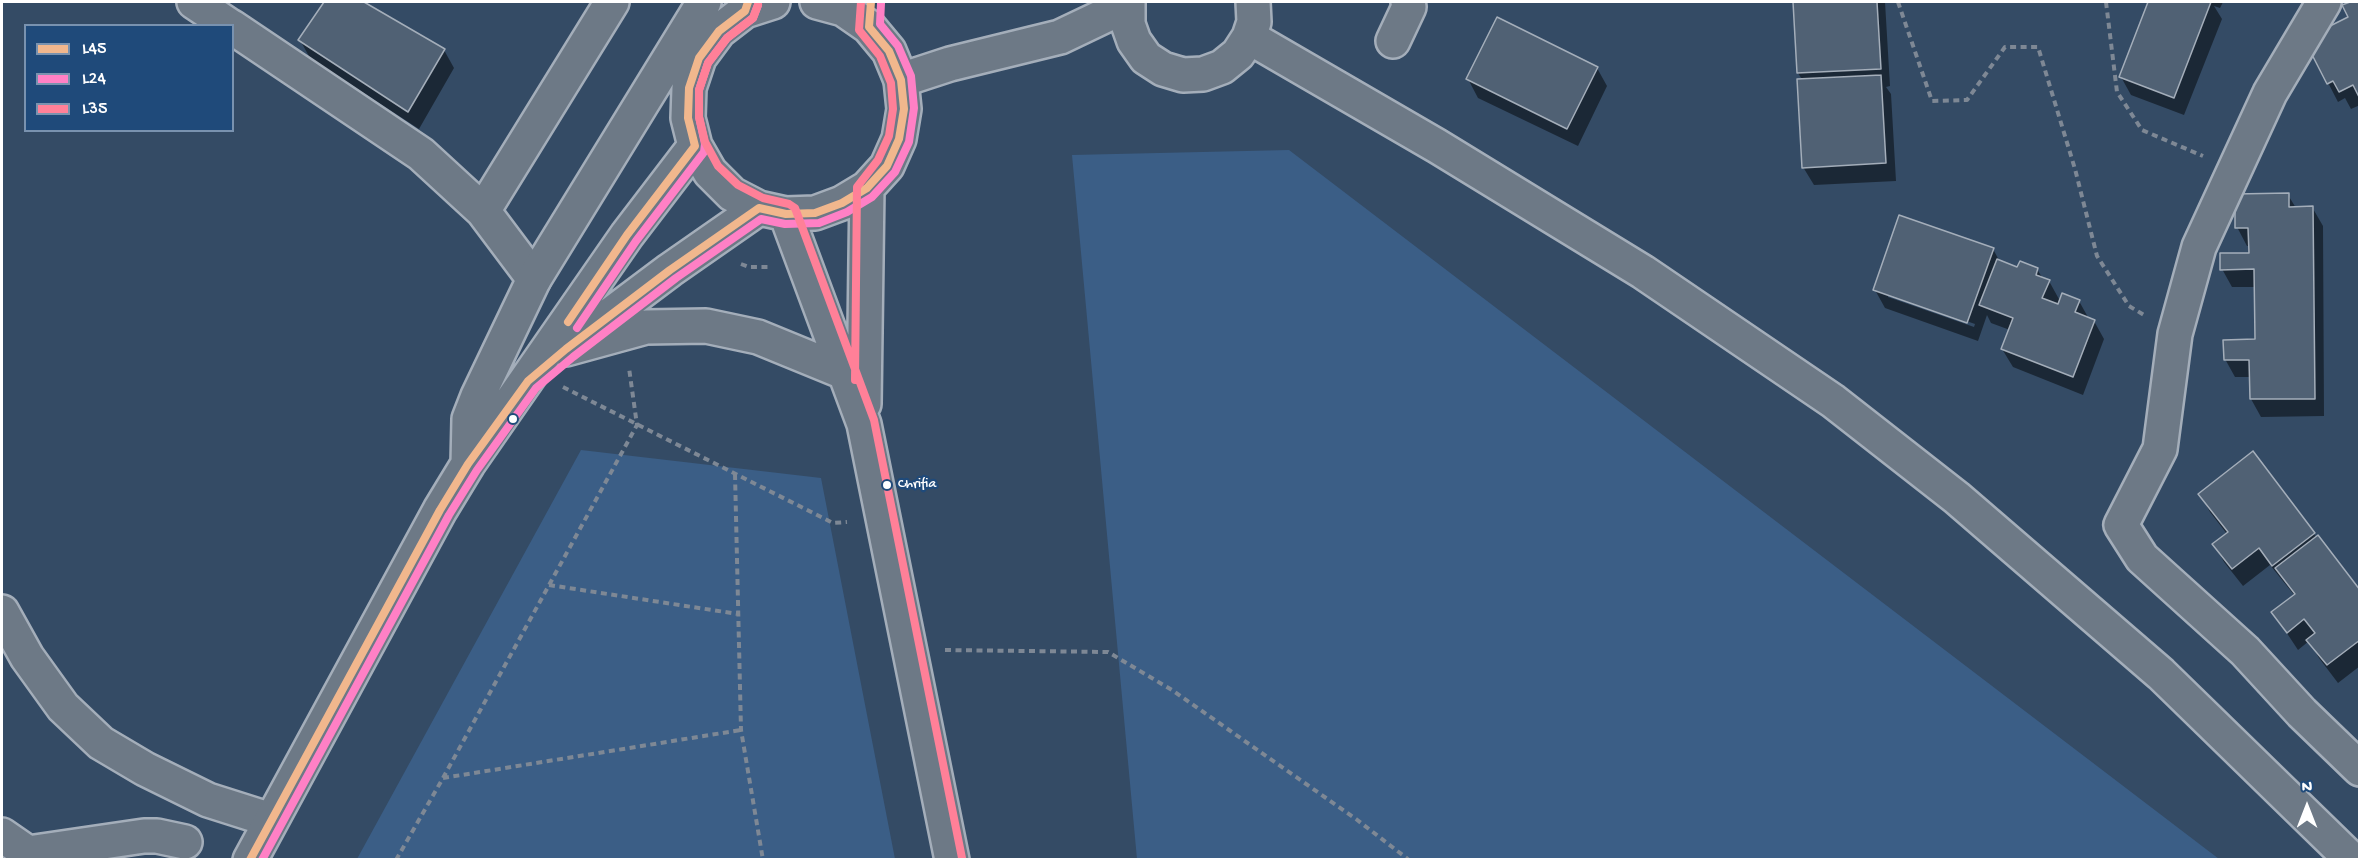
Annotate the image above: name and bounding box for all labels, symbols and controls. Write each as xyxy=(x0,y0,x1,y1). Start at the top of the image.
legend xyxy=(24,24,234,132)
text: L45 xyxy=(82,39,107,60)
text: L24 xyxy=(82,69,106,90)
text: L35 xyxy=(82,99,107,120)
unlabelled marker xyxy=(507,413,519,425)
place label: Chrifia xyxy=(898,477,936,493)
marker: Chrifia xyxy=(881,479,893,491)
north arrow xyxy=(2277,777,2337,837)
text: N xyxy=(2302,779,2312,798)

